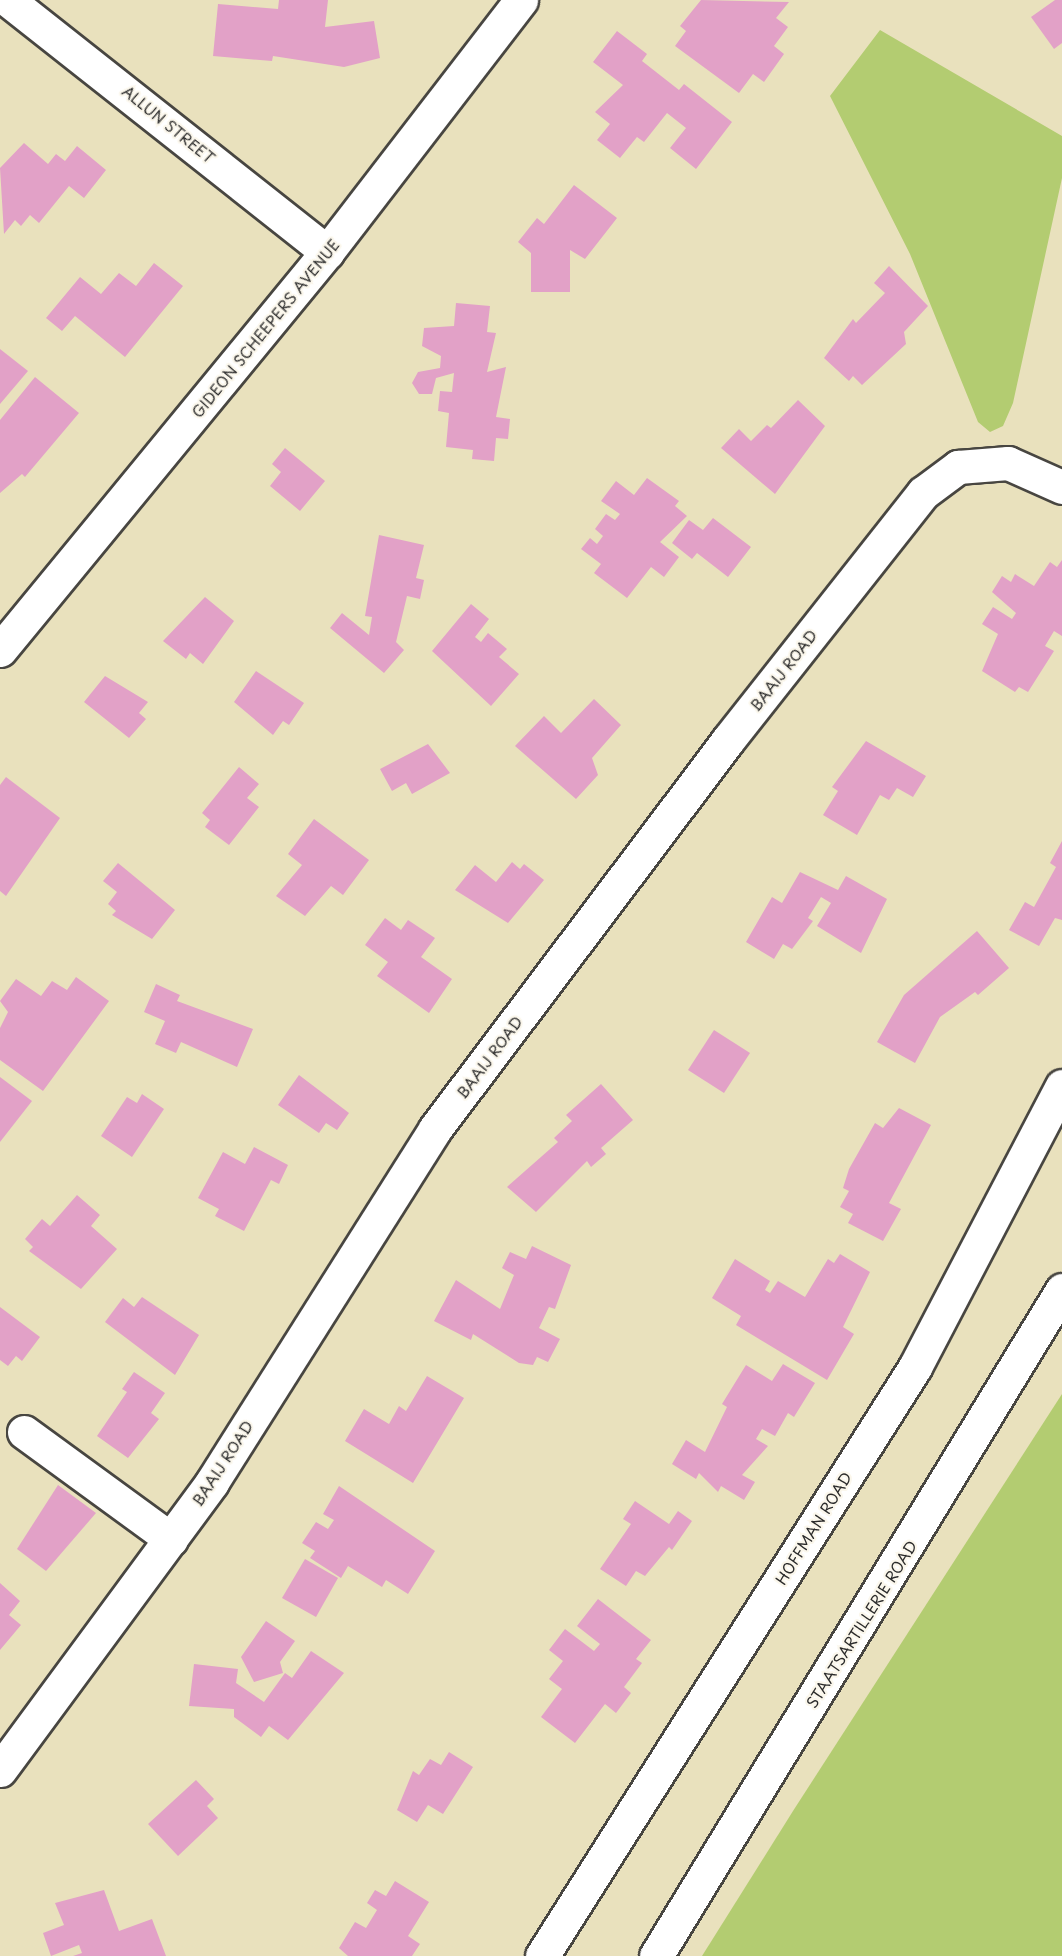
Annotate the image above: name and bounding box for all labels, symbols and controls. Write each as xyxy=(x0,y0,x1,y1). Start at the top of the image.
street label: ALLUN STREET xyxy=(118,81,220,167)
street label: GIDEON SCHEEPERS AVENUE xyxy=(188,235,342,421)
street label: BAAIJ ROAD xyxy=(746,626,820,714)
street label: BAAIJ ROAD xyxy=(453,1013,525,1101)
street label: BAAIJ ROAD xyxy=(188,1417,256,1509)
street label: HOFFMAN ROAD xyxy=(771,1469,855,1587)
street label: STAATSARTILLERIE ROAD xyxy=(801,1536,921,1712)

